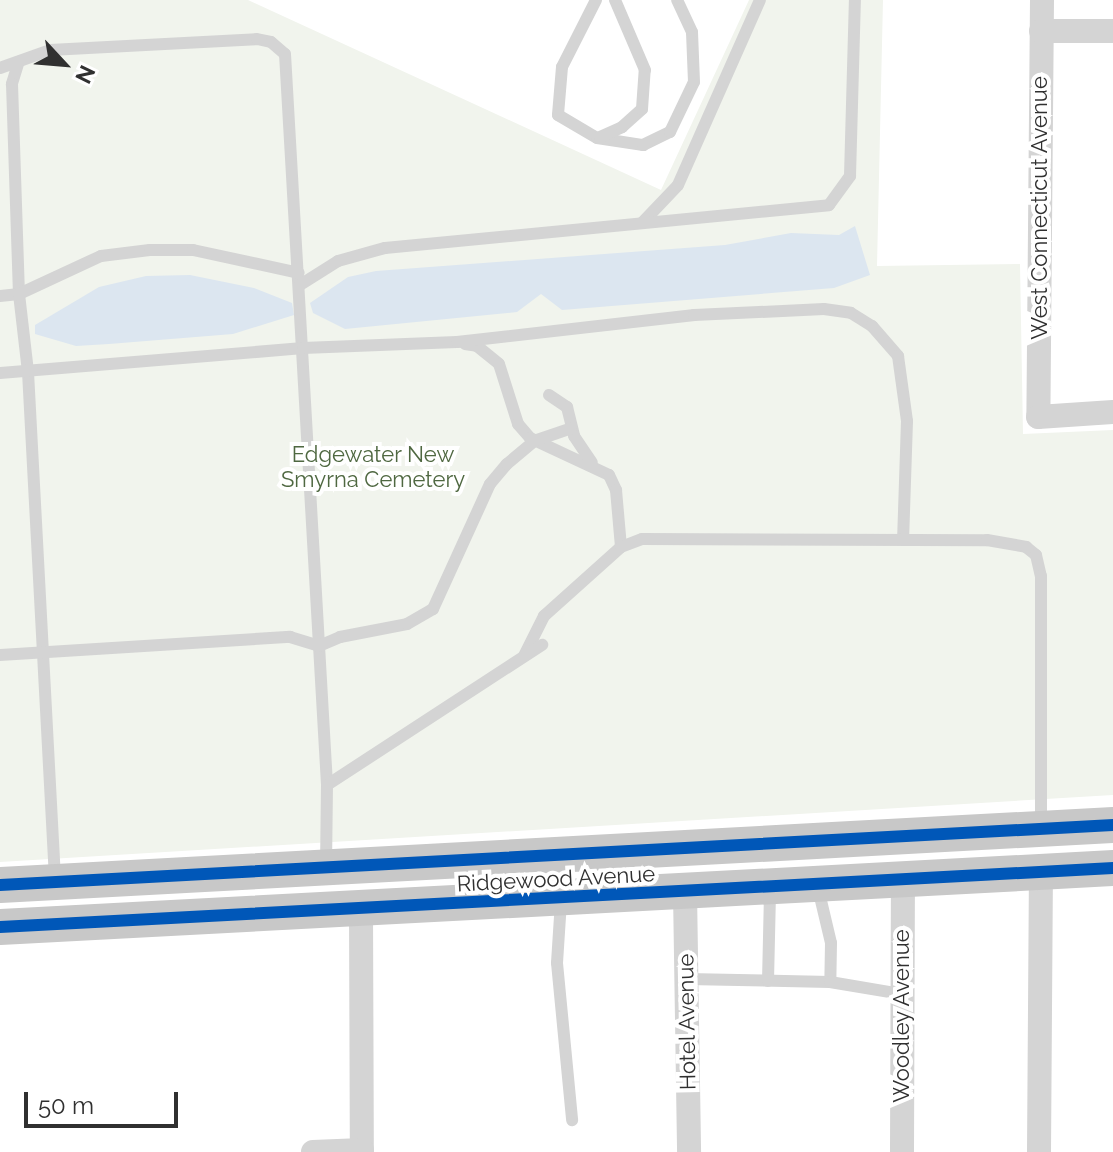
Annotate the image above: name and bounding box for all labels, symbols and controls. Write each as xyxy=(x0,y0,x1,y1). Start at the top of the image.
north arrow xyxy=(24,24,104,104)
text: N xyxy=(70,61,101,88)
street label: West Connecticut Avenue xyxy=(1027,76,1053,340)
park label: Edgewater New Smyrna Cemetery xyxy=(281,441,465,492)
street label: Ridgewood Avenue xyxy=(456,861,656,897)
street label: Woodley Avenue xyxy=(889,929,915,1103)
street label: Hotel Avenue xyxy=(673,953,701,1091)
scale bar xyxy=(28,1076,182,1126)
text: 50 m xyxy=(38,1091,94,1120)

